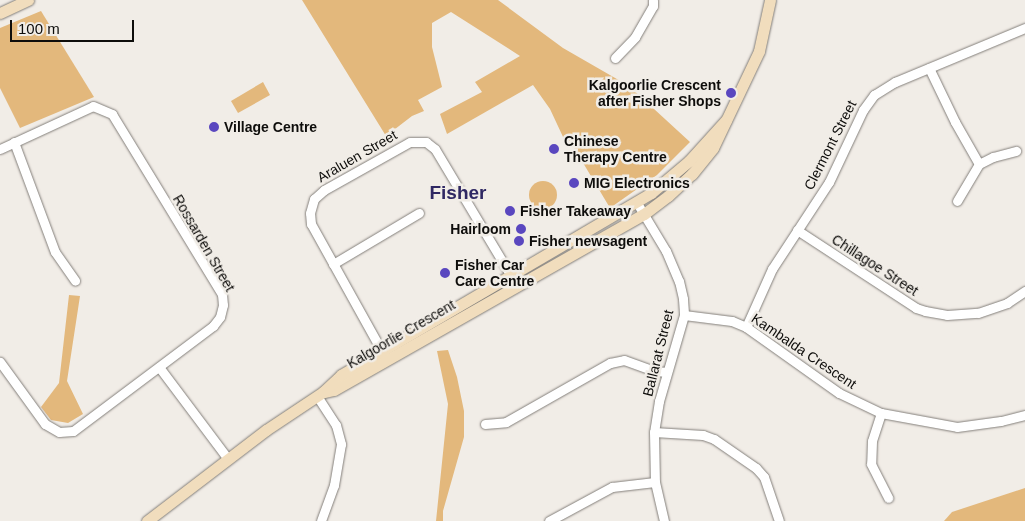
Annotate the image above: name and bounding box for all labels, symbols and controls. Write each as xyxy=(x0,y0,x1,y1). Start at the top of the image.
scale bar xyxy=(12,10,136,42)
text: 100 m xyxy=(18,20,60,37)
place label: Kalgoorlie Crescent after Fisher Shops xyxy=(589,77,721,110)
marker: Kalgoorlie Crescent after Fisher Shops xyxy=(725,87,737,99)
street label: Clermont Street xyxy=(800,98,860,192)
place label: Village Centre xyxy=(224,119,317,135)
marker: Village Centre xyxy=(208,121,220,133)
street label: Araluen Street xyxy=(314,126,400,186)
place label: Chinese Therapy Centre xyxy=(564,133,667,166)
marker: Chinese Therapy Centre xyxy=(548,143,560,155)
place label: MIG Electronics xyxy=(584,175,690,191)
marker: MIG Electronics xyxy=(568,177,580,189)
district label: Fisher xyxy=(429,182,487,204)
street label: Rossarden Street xyxy=(169,192,239,294)
place label: Fisher Takeaway xyxy=(520,203,631,219)
marker: Fisher Takeaway xyxy=(504,205,516,217)
place label: Hairloom xyxy=(450,221,511,237)
marker: Hairloom xyxy=(515,223,527,235)
street label: Chillagoe Street xyxy=(829,231,921,299)
place label: Fisher newsagent xyxy=(529,233,647,249)
marker: Fisher newsagent xyxy=(513,235,525,247)
place label: Fisher Car Care Centre xyxy=(455,257,534,290)
marker: Fisher Car Care Centre xyxy=(439,267,451,279)
street label: Kalgoorlie Crescent xyxy=(344,296,458,372)
street label: Ballarat Street xyxy=(639,308,677,398)
street label: Kambalda Crescent xyxy=(748,310,860,392)

